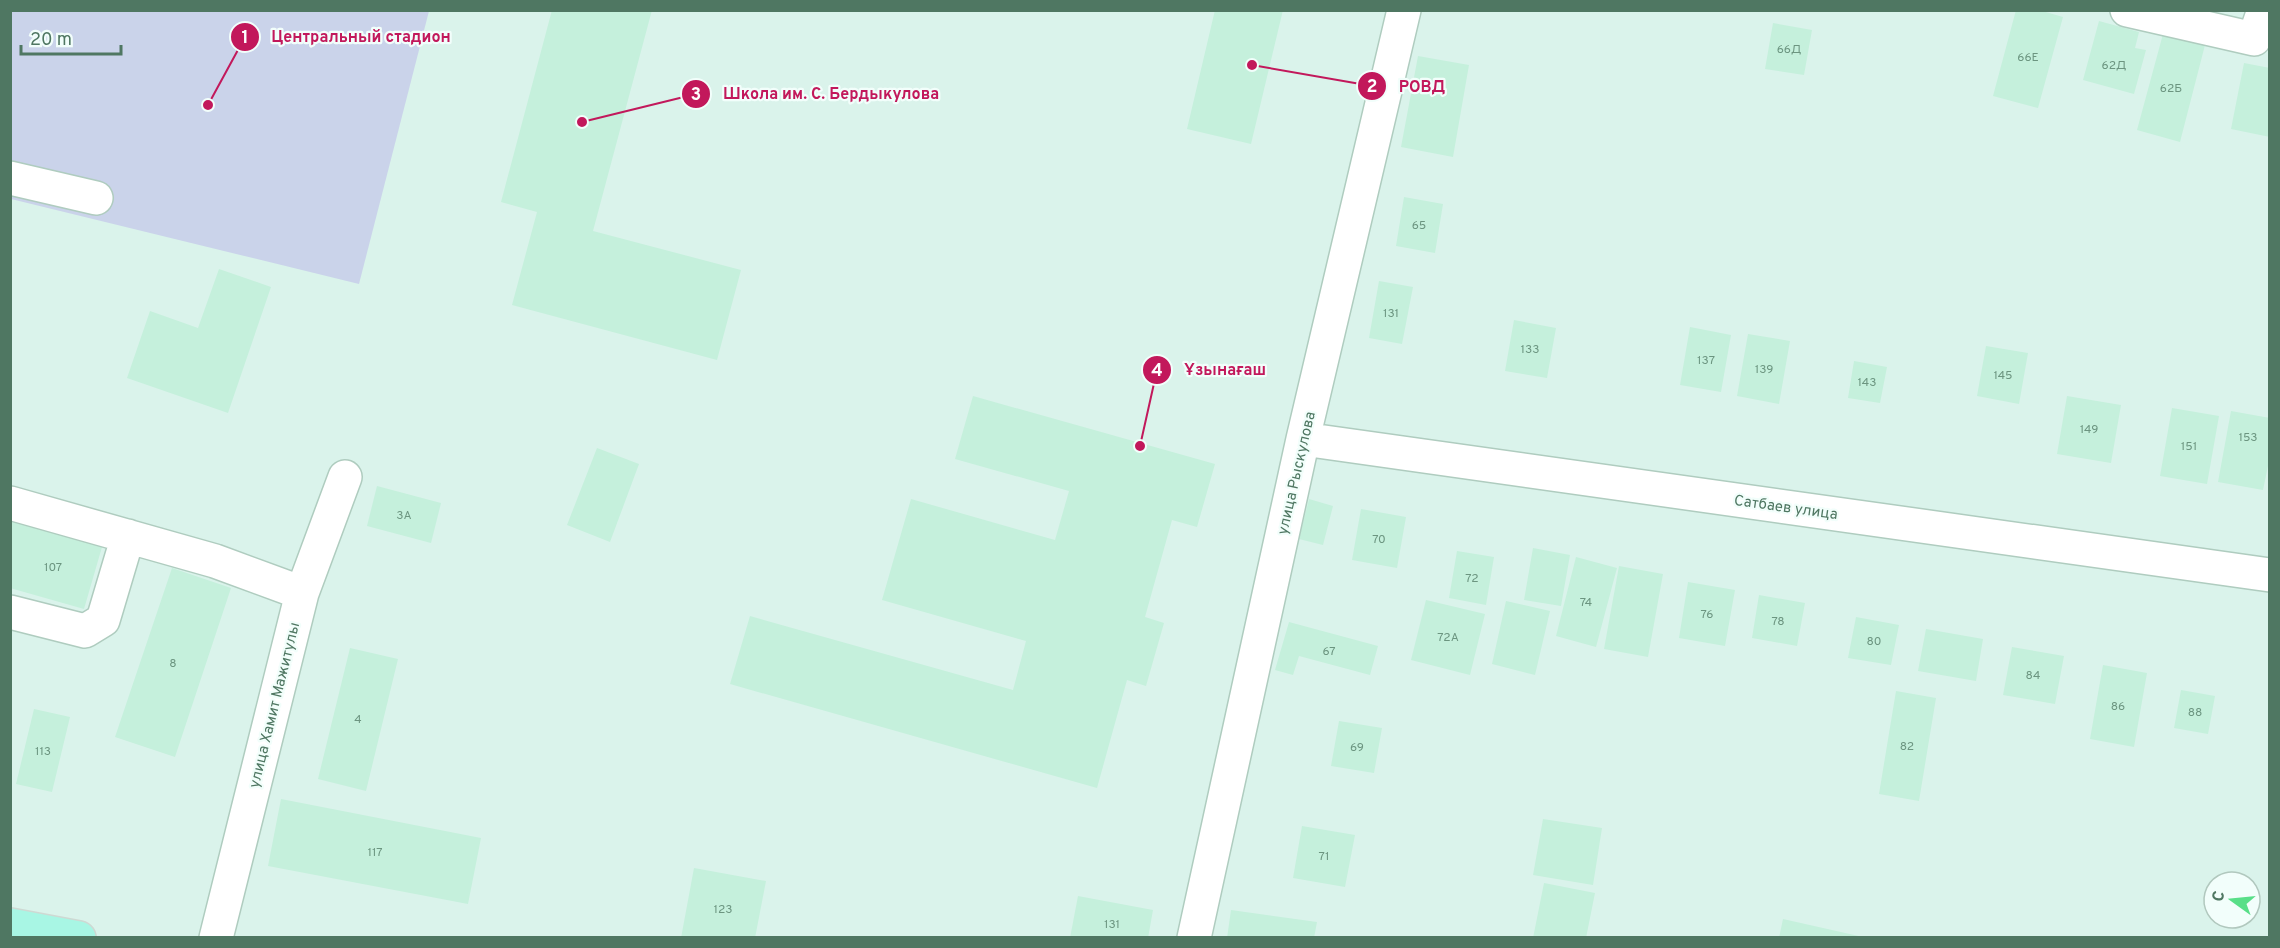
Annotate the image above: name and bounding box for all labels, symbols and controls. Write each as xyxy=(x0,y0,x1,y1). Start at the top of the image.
scale bar xyxy=(21,18,122,56)
callout: Центральный стадион xyxy=(230,20,463,54)
text: 1 xyxy=(241,27,249,50)
text: Центральный стадион xyxy=(271,28,451,48)
text: 20 m xyxy=(30,29,72,52)
house number: 66Д xyxy=(1777,42,1801,58)
house number: 66Е xyxy=(2017,50,2039,66)
house number: 62Д xyxy=(2102,58,2126,74)
callout: РОВД xyxy=(1357,69,1457,103)
text: 2 xyxy=(1366,76,1378,99)
callout: Школа им. С. Бердыкулова xyxy=(681,77,951,111)
text: РОВД xyxy=(1399,78,1446,98)
house number: 62Б xyxy=(2160,81,2182,97)
text: 3 xyxy=(691,84,701,107)
text: Школа им. С. Бердыкулова xyxy=(723,85,939,105)
house number: 65 xyxy=(1412,218,1426,234)
house number: 131 xyxy=(1383,306,1399,322)
house number: 133 xyxy=(1521,342,1539,358)
callout: Ұзынағаш xyxy=(1142,353,1278,387)
house number: 137 xyxy=(1697,353,1715,369)
text: 4 xyxy=(1151,360,1163,383)
text: Ұзынағаш xyxy=(1184,361,1266,381)
house number: 139 xyxy=(1755,362,1773,378)
house number: 145 xyxy=(1993,368,2013,384)
house number: 143 xyxy=(1858,375,1876,391)
street label: улица Рыскулова xyxy=(1274,410,1321,537)
house number: 149 xyxy=(2080,422,2098,438)
house number: 153 xyxy=(2238,430,2258,446)
house number: 151 xyxy=(2181,439,2197,455)
street label: Сатбаев улица xyxy=(1733,492,1839,525)
house number: 3А xyxy=(396,508,412,524)
house number: 70 xyxy=(1372,532,1386,548)
house number: 107 xyxy=(44,560,62,576)
house number: 72 xyxy=(1465,571,1479,587)
house number: 74 xyxy=(1580,595,1592,611)
house number: 76 xyxy=(1701,607,1713,623)
house number: 78 xyxy=(1771,614,1785,630)
street label: улица Хамит Мажитулы xyxy=(246,621,305,790)
house number: 72А xyxy=(1437,630,1459,646)
house number: 80 xyxy=(1867,634,1881,650)
house number: 67 xyxy=(1322,644,1336,660)
house number: 8 xyxy=(169,656,177,672)
house number: 84 xyxy=(2026,668,2040,684)
house number: 86 xyxy=(2111,699,2125,715)
house number: 88 xyxy=(2188,705,2202,721)
house number: 4 xyxy=(354,712,362,728)
house number: 82 xyxy=(1900,739,1914,755)
house number: 69 xyxy=(1350,740,1364,756)
house number: 113 xyxy=(35,744,51,760)
house number: 117 xyxy=(367,845,383,861)
house number: 71 xyxy=(1319,849,1329,865)
north arrow xyxy=(2202,870,2262,930)
text: С xyxy=(2208,889,2230,904)
house number: 123 xyxy=(713,902,733,918)
house number: 131 xyxy=(1104,917,1120,933)

